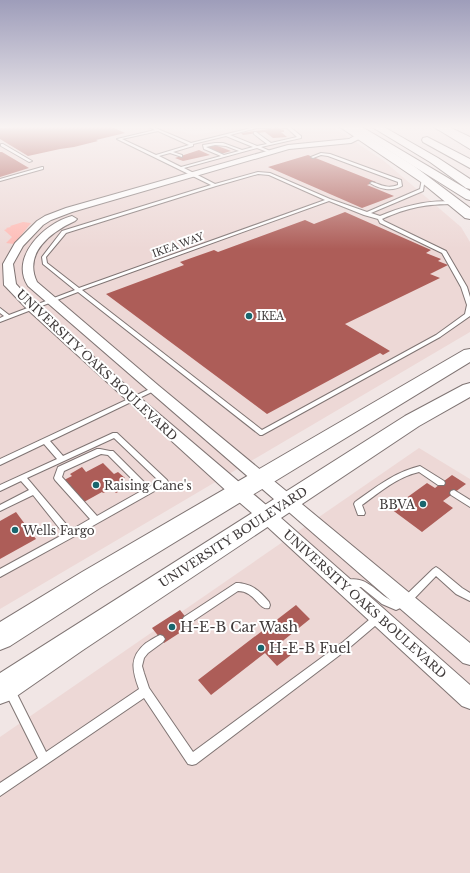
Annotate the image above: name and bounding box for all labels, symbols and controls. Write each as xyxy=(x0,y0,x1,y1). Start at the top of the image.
street label: IKEA WAY xyxy=(150,229,206,260)
street label: UNIVERSITY OAKS BOULEVARD xyxy=(13,286,181,444)
place label: IKEA xyxy=(257,310,284,323)
marker: IKEA xyxy=(244,311,254,321)
place label: Raising Cane's xyxy=(104,478,192,493)
marker: Raising Cane's xyxy=(91,480,101,490)
street label: UNIVERSITY BOULEVARD xyxy=(156,483,310,591)
place label: BBVA xyxy=(379,497,416,512)
marker: BBVA xyxy=(418,499,428,509)
place label: Wells Fargo xyxy=(22,523,95,538)
marker: Wells Fargo xyxy=(10,525,20,535)
street label: UNIVERSITY OAKS BOULEVARD xyxy=(280,527,450,681)
place label: H-E-B Car Wash xyxy=(180,618,298,636)
marker: H-E-B Car Wash xyxy=(167,622,177,632)
place label: H-E-B Fuel xyxy=(269,639,351,657)
marker: H-E-B Fuel xyxy=(256,643,266,653)

